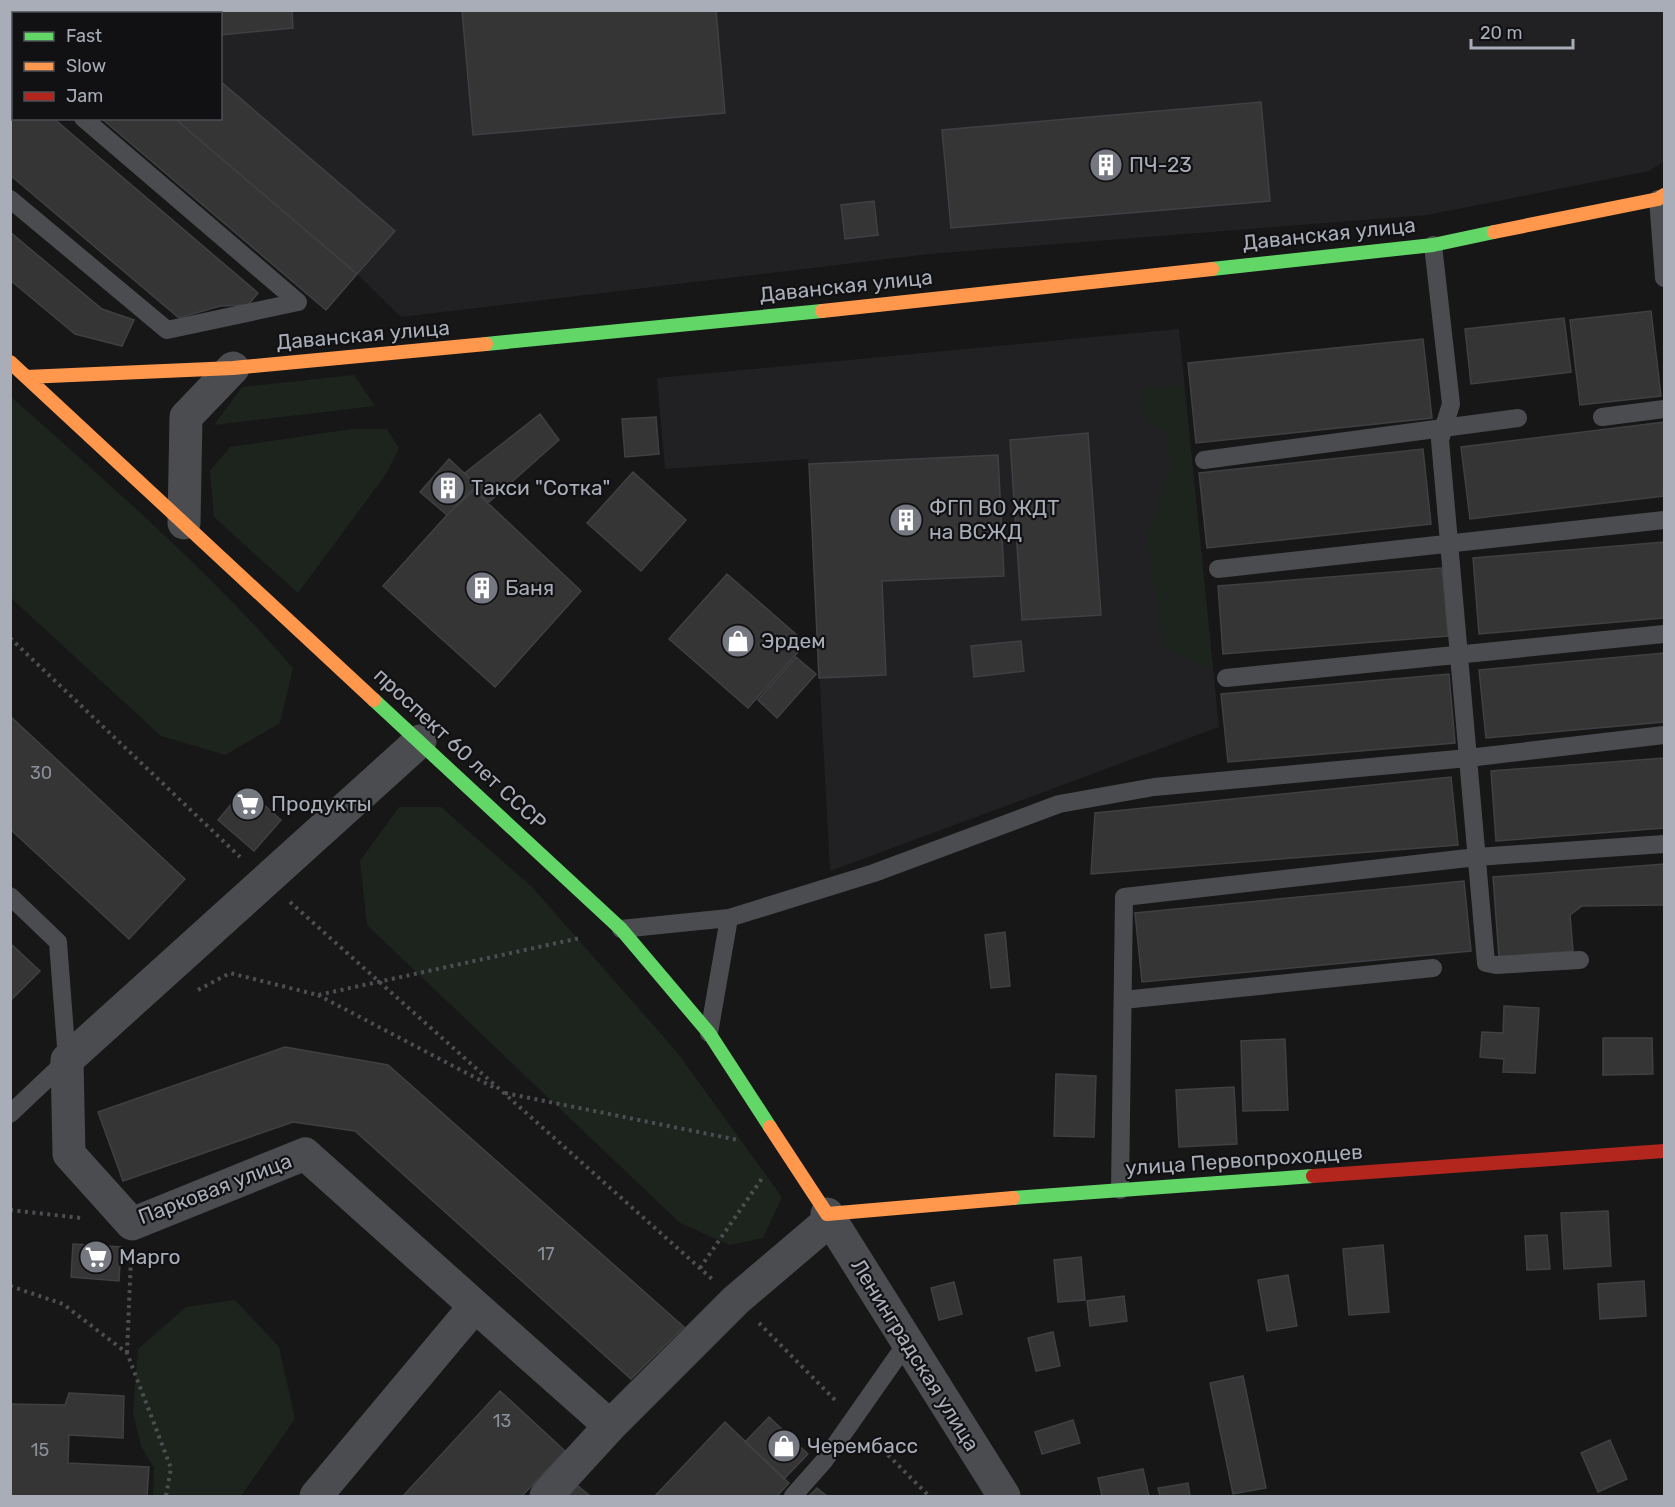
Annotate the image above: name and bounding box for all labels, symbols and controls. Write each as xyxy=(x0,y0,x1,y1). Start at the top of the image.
legend xyxy=(12,12,222,120)
scale bar xyxy=(1471,12,1573,50)
text: 20 m xyxy=(1480,22,1522,44)
text: Fast xyxy=(66,25,102,47)
text: Slow xyxy=(66,55,106,77)
text: Jam xyxy=(66,85,103,107)
building icon: ПЧ-23 xyxy=(1088,147,1124,183)
place label: ПЧ-23 xyxy=(1129,152,1192,177)
street label: Даванская улица xyxy=(1241,212,1417,255)
street label: Даванская улица xyxy=(758,264,934,307)
street label: Даванская улица xyxy=(275,314,451,355)
building icon: Такси "Сотка" xyxy=(430,470,466,506)
place label: Такси "Сотка" xyxy=(471,475,610,500)
place label: ФГП ВО ЖДТ на ВСЖД xyxy=(929,495,1059,544)
building icon: ФГП ВО ЖДТ на ВСЖД xyxy=(888,502,924,538)
building icon: Баня xyxy=(464,570,500,606)
place label: Баня xyxy=(505,575,554,600)
shop icon: Эрдем xyxy=(720,623,756,659)
place label: Эрдем xyxy=(761,628,826,653)
street label: проспект 60 лет СССР xyxy=(369,662,552,835)
house number: 30 xyxy=(30,762,52,784)
supermarket icon: Продукты xyxy=(230,786,266,822)
place label: Продукты xyxy=(271,791,372,816)
street label: улица Первопроходцев xyxy=(1124,1139,1364,1180)
street label: Парковая улица xyxy=(135,1148,295,1229)
supermarket icon: Марго xyxy=(78,1239,114,1275)
house number: 17 xyxy=(538,1243,554,1265)
place label: Марго xyxy=(119,1244,181,1269)
street label: Ленинградская улица xyxy=(846,1254,985,1456)
house number: 13 xyxy=(493,1410,511,1432)
shop icon: Черембасс xyxy=(766,1428,802,1464)
place label: Черембасс xyxy=(807,1433,918,1458)
house number: 15 xyxy=(31,1439,49,1461)

